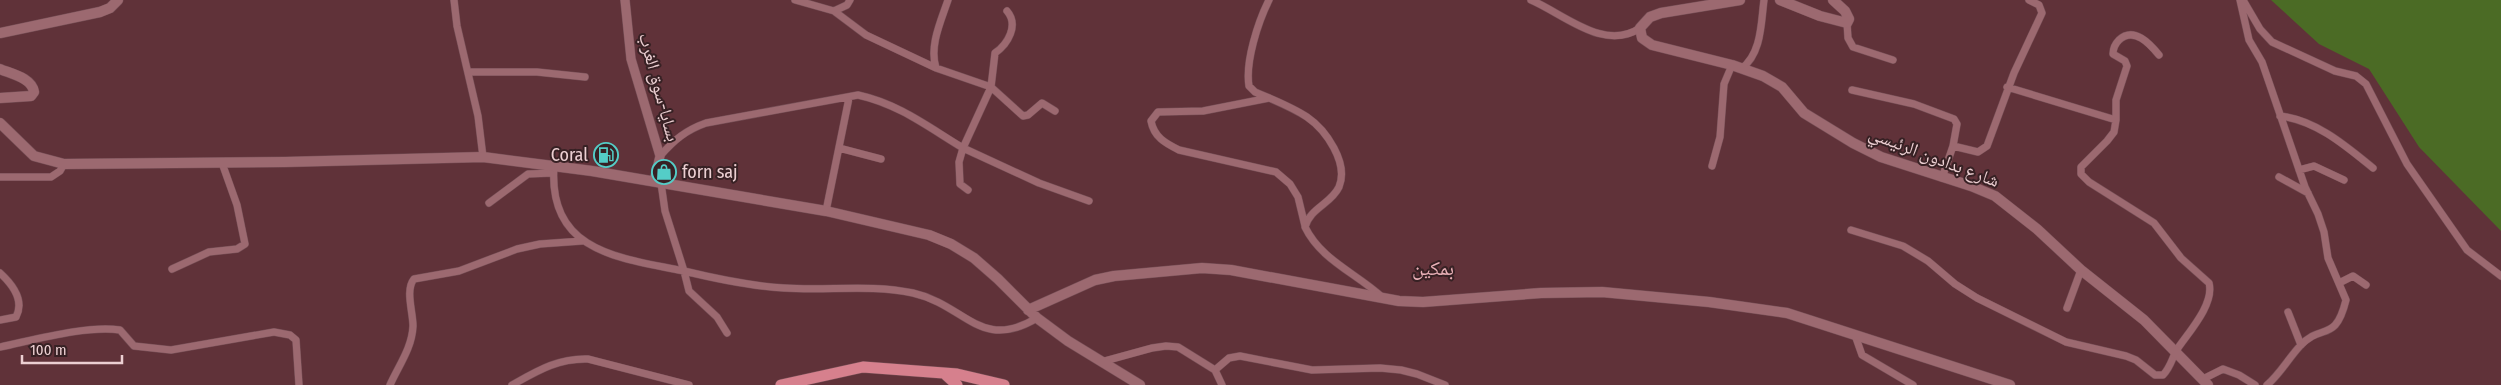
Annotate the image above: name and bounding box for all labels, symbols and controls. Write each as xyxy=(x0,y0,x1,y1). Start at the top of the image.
street label: بسايا-سوق الغرب xyxy=(634,30,684,144)
street label: شارع بدادون الرئيسي xyxy=(1864,122,2002,195)
fuel station icon: Coral xyxy=(593,142,619,168)
place label: Coral xyxy=(551,144,588,166)
shop icon: forn saj xyxy=(651,159,677,185)
place label: forn saj xyxy=(682,161,738,183)
district label: بمكين xyxy=(1412,256,1454,280)
scale bar xyxy=(22,332,122,364)
text: 100 m xyxy=(30,341,67,359)

